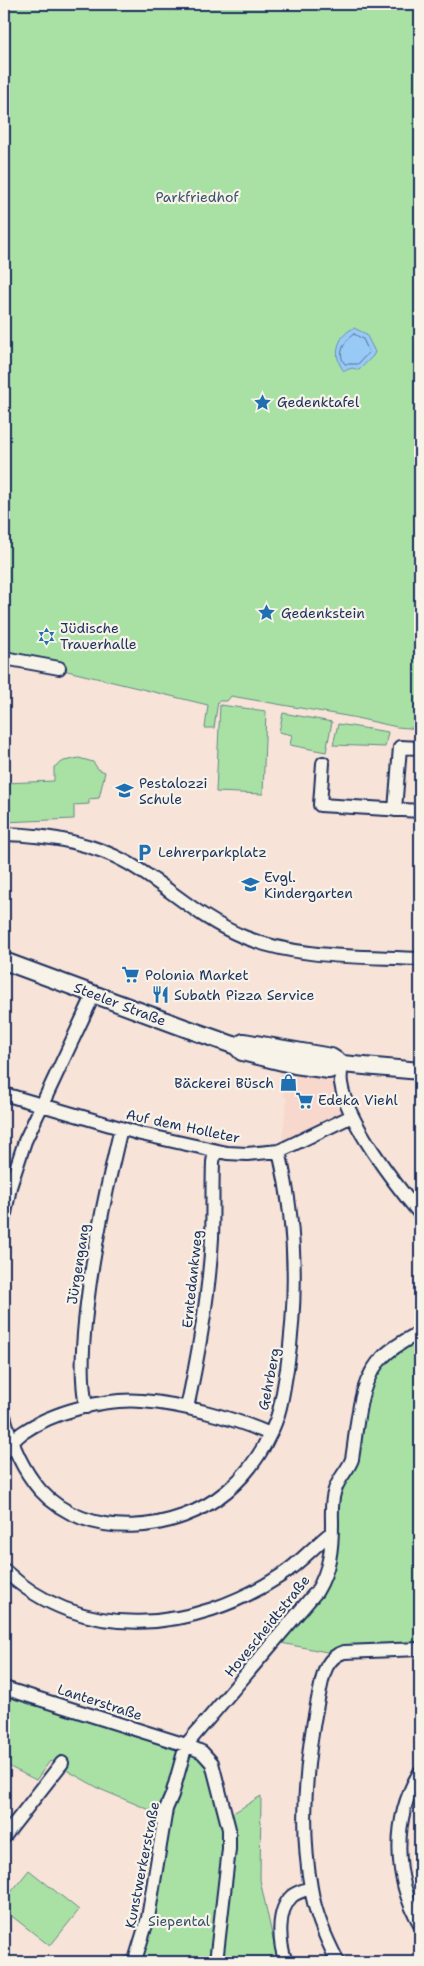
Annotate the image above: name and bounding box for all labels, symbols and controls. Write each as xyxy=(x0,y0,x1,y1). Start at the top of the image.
park label: Parkfriedhof xyxy=(155,188,240,206)
place icon: Gedenktafel xyxy=(253,392,273,412)
place label: Gedenktafel xyxy=(277,393,360,411)
place icon: Gedenkstein xyxy=(257,603,277,623)
place label: Gedenkstein xyxy=(281,604,365,622)
place label: Jüdische Trauerhalle xyxy=(60,619,137,653)
synagogue icon: Jüdische Trauerhalle xyxy=(36,626,56,646)
place label: Pestalozzi Schule xyxy=(139,774,207,808)
school or university icon: Pestalozzi Schule xyxy=(115,781,135,801)
parking icon: Lehrerparkplatz xyxy=(134,842,154,862)
place label: Lehrerparkplatz xyxy=(158,843,267,861)
place label: Evgl. Kindergarten xyxy=(264,868,353,902)
school or university icon: Evgl. Kindergarten xyxy=(240,875,260,895)
supermarket icon: Polonia Market xyxy=(121,965,141,985)
place label: Polonia Market xyxy=(145,966,249,984)
street label: Steeler Straße xyxy=(71,978,169,1030)
restaurant icon: Subath Pizza Service xyxy=(150,985,170,1005)
place label: Subath Pizza Service xyxy=(174,986,315,1004)
shop icon: Bäckerei Büsch xyxy=(278,1073,298,1093)
place label: Bäckerei Büsch xyxy=(174,1074,274,1092)
supermarket icon: Edeka Viehl xyxy=(294,1090,314,1110)
place label: Edeka Viehl xyxy=(318,1091,399,1109)
street label: Auf dem Holleter xyxy=(124,1105,242,1147)
street label: Jürgengang xyxy=(63,1222,93,1306)
street label: Erntedankweg xyxy=(178,1229,206,1329)
street label: Gehrberg xyxy=(254,1346,284,1412)
street label: Hovescheidtstraße xyxy=(220,1571,314,1681)
street label: Lanterstraße xyxy=(55,1680,145,1724)
street label: Kunstwerkerstraße xyxy=(121,1800,163,1930)
park label: Siepental xyxy=(148,1912,211,1930)

